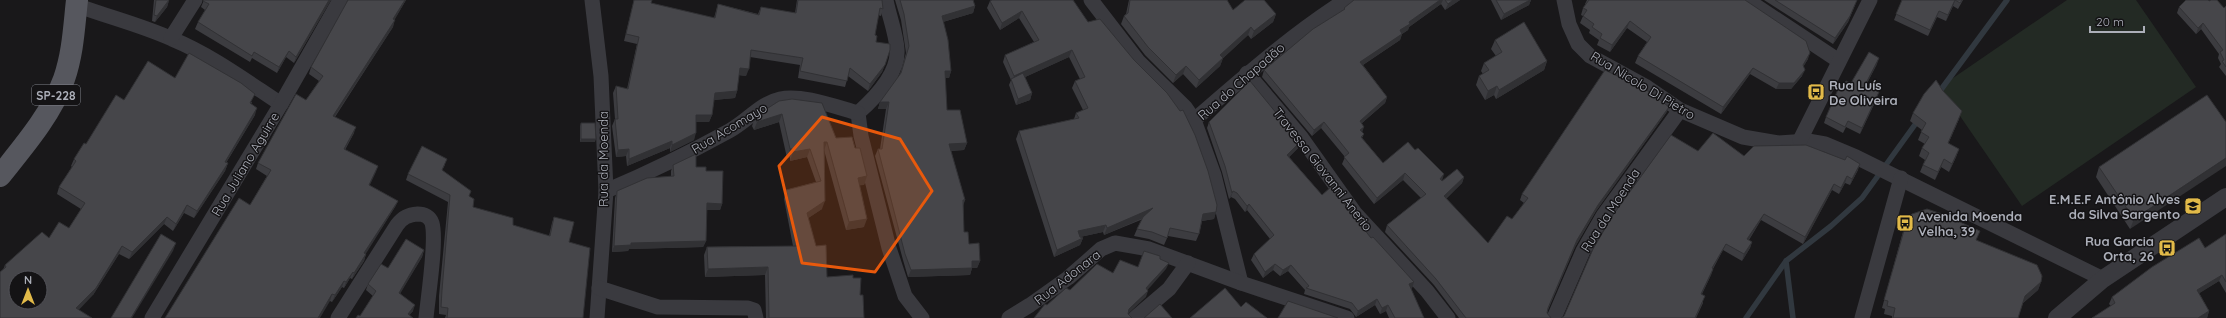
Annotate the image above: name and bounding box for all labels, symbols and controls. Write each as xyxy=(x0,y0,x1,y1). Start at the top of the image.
scale bar xyxy=(2090,8,2144,34)
text: 20 m xyxy=(2096,14,2124,29)
street label: Rua do Chapadão xyxy=(1194,39,1288,123)
street label: Rua Nicolo Di Pietro xyxy=(1588,47,1698,123)
place label: Rua Luís De Oliveira xyxy=(1829,77,1898,108)
bus stop icon: Rua Luís De Oliveira xyxy=(1806,82,1826,102)
road number: SP-228 xyxy=(32,85,80,105)
street label: Rua Acomayo xyxy=(688,99,770,157)
street label: Travessa Giovanni Anerio xyxy=(1270,104,1376,234)
street label: Rua Juliano Aguirre xyxy=(208,109,282,219)
street label: Rua da Moenda xyxy=(595,111,611,207)
street label: Rua da Moenda xyxy=(1577,165,1643,255)
place label: E.M.E.F Antônio Alves da Silva Sargento xyxy=(2049,191,2180,222)
school or university icon: E.M.E.F Antônio Alves da Silva Sargento xyxy=(2183,196,2203,216)
place label: Avenida Moenda Velha, 39 xyxy=(1918,208,2022,239)
bus stop icon: Avenida Moenda Velha, 39 xyxy=(1895,213,1915,233)
place label: Rua Garcia Orta, 26 xyxy=(2085,233,2154,264)
bus stop icon: Rua Garcia Orta, 26 xyxy=(2157,238,2177,258)
street label: Rua Adonara xyxy=(1031,246,1103,308)
north arrow xyxy=(8,270,48,310)
text: N xyxy=(24,273,32,287)

